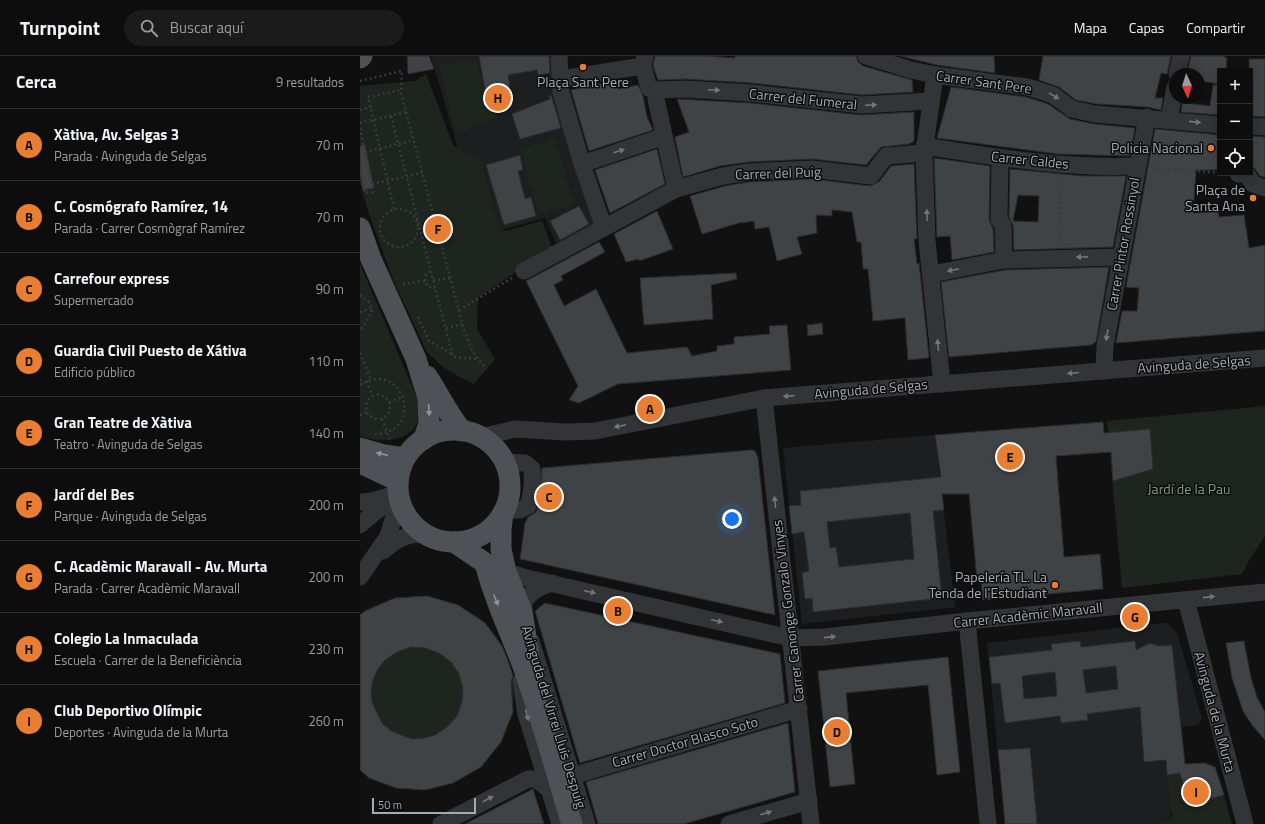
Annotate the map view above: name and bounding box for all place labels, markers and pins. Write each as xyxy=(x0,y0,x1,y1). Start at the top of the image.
marker: Plaça Sant Pere xyxy=(578,62,588,72)
place label: Plaça Sant Pere xyxy=(537,71,629,92)
pin: H xyxy=(485,83,511,113)
place label: Policia Nacional xyxy=(1111,137,1203,158)
marker: Policia Nacional xyxy=(1206,143,1216,153)
place label: Plaça de Santa Ana xyxy=(1185,179,1245,216)
marker: Plaça de Santa Ana xyxy=(1248,193,1258,203)
pin: F xyxy=(425,214,451,244)
pin: A xyxy=(637,394,663,424)
pin: E xyxy=(997,442,1023,472)
pin: C xyxy=(536,482,562,512)
place label: Papelería TL. La Tenda de l'Estudiant xyxy=(929,566,1047,603)
marker: Papelería TL. La Tenda de l'Estudiant xyxy=(1050,580,1060,590)
pin: B xyxy=(605,596,631,626)
pin: G xyxy=(1122,602,1148,632)
pin: D xyxy=(824,717,850,747)
pin: I xyxy=(1183,777,1209,807)

